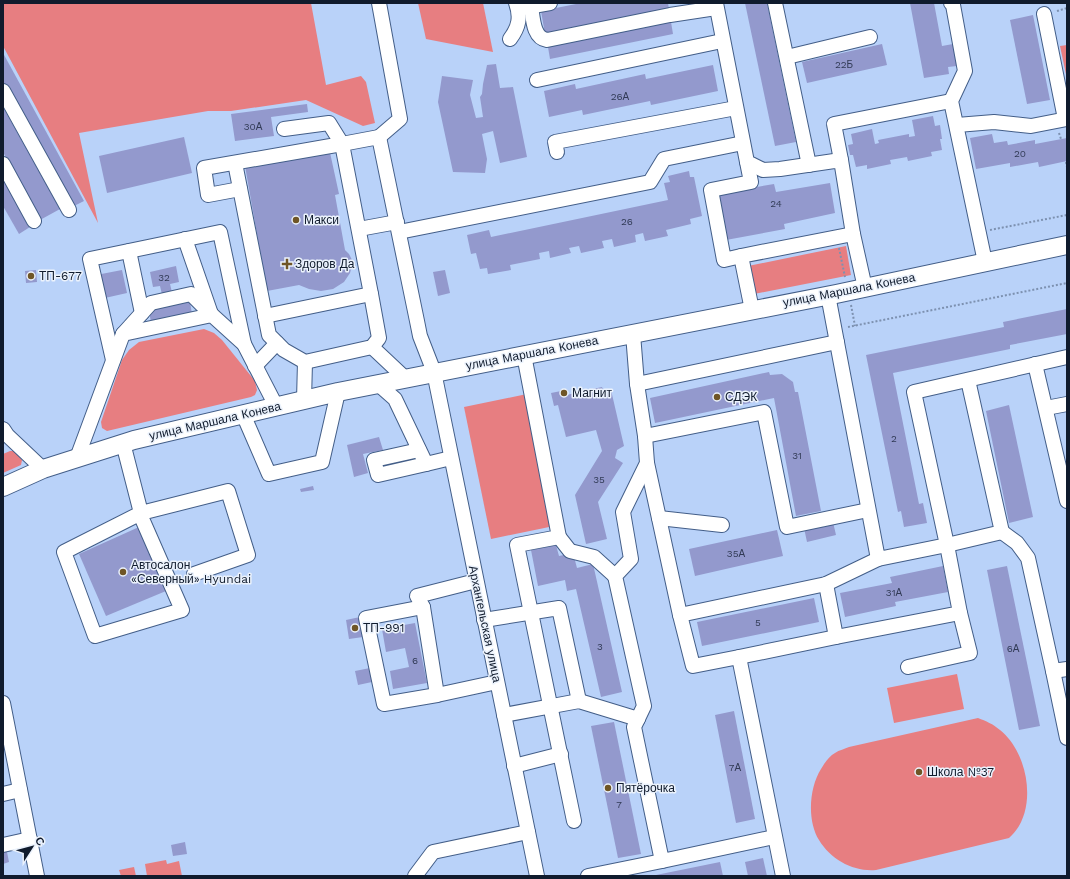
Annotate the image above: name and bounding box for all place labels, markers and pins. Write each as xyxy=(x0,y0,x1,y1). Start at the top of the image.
place label: Макси xyxy=(304,213,339,227)
marker: Макси xyxy=(291,215,301,225)
place label: Здоров Да xyxy=(295,257,355,271)
marker: Здоров Да xyxy=(282,259,292,269)
place label: ТП-677 xyxy=(39,269,82,283)
marker: ТП-677 xyxy=(26,271,36,281)
place label: Магнит xyxy=(572,386,613,400)
marker: Магнит xyxy=(559,388,569,398)
place label: СДЭК xyxy=(725,390,757,404)
marker: СДЭК xyxy=(712,392,722,402)
place label: Автосалон «Северный» Hyundai xyxy=(131,558,251,586)
marker: Автосалон «Северный» Hyundai xyxy=(118,567,128,577)
place label: ТП-991 xyxy=(363,621,404,635)
marker: ТП-991 xyxy=(350,623,360,633)
place label: Школа №37 xyxy=(927,765,994,779)
marker: Школа №37 xyxy=(914,767,924,777)
place label: Пятёрочка xyxy=(616,781,675,795)
marker: Пятёрочка xyxy=(603,783,613,793)

